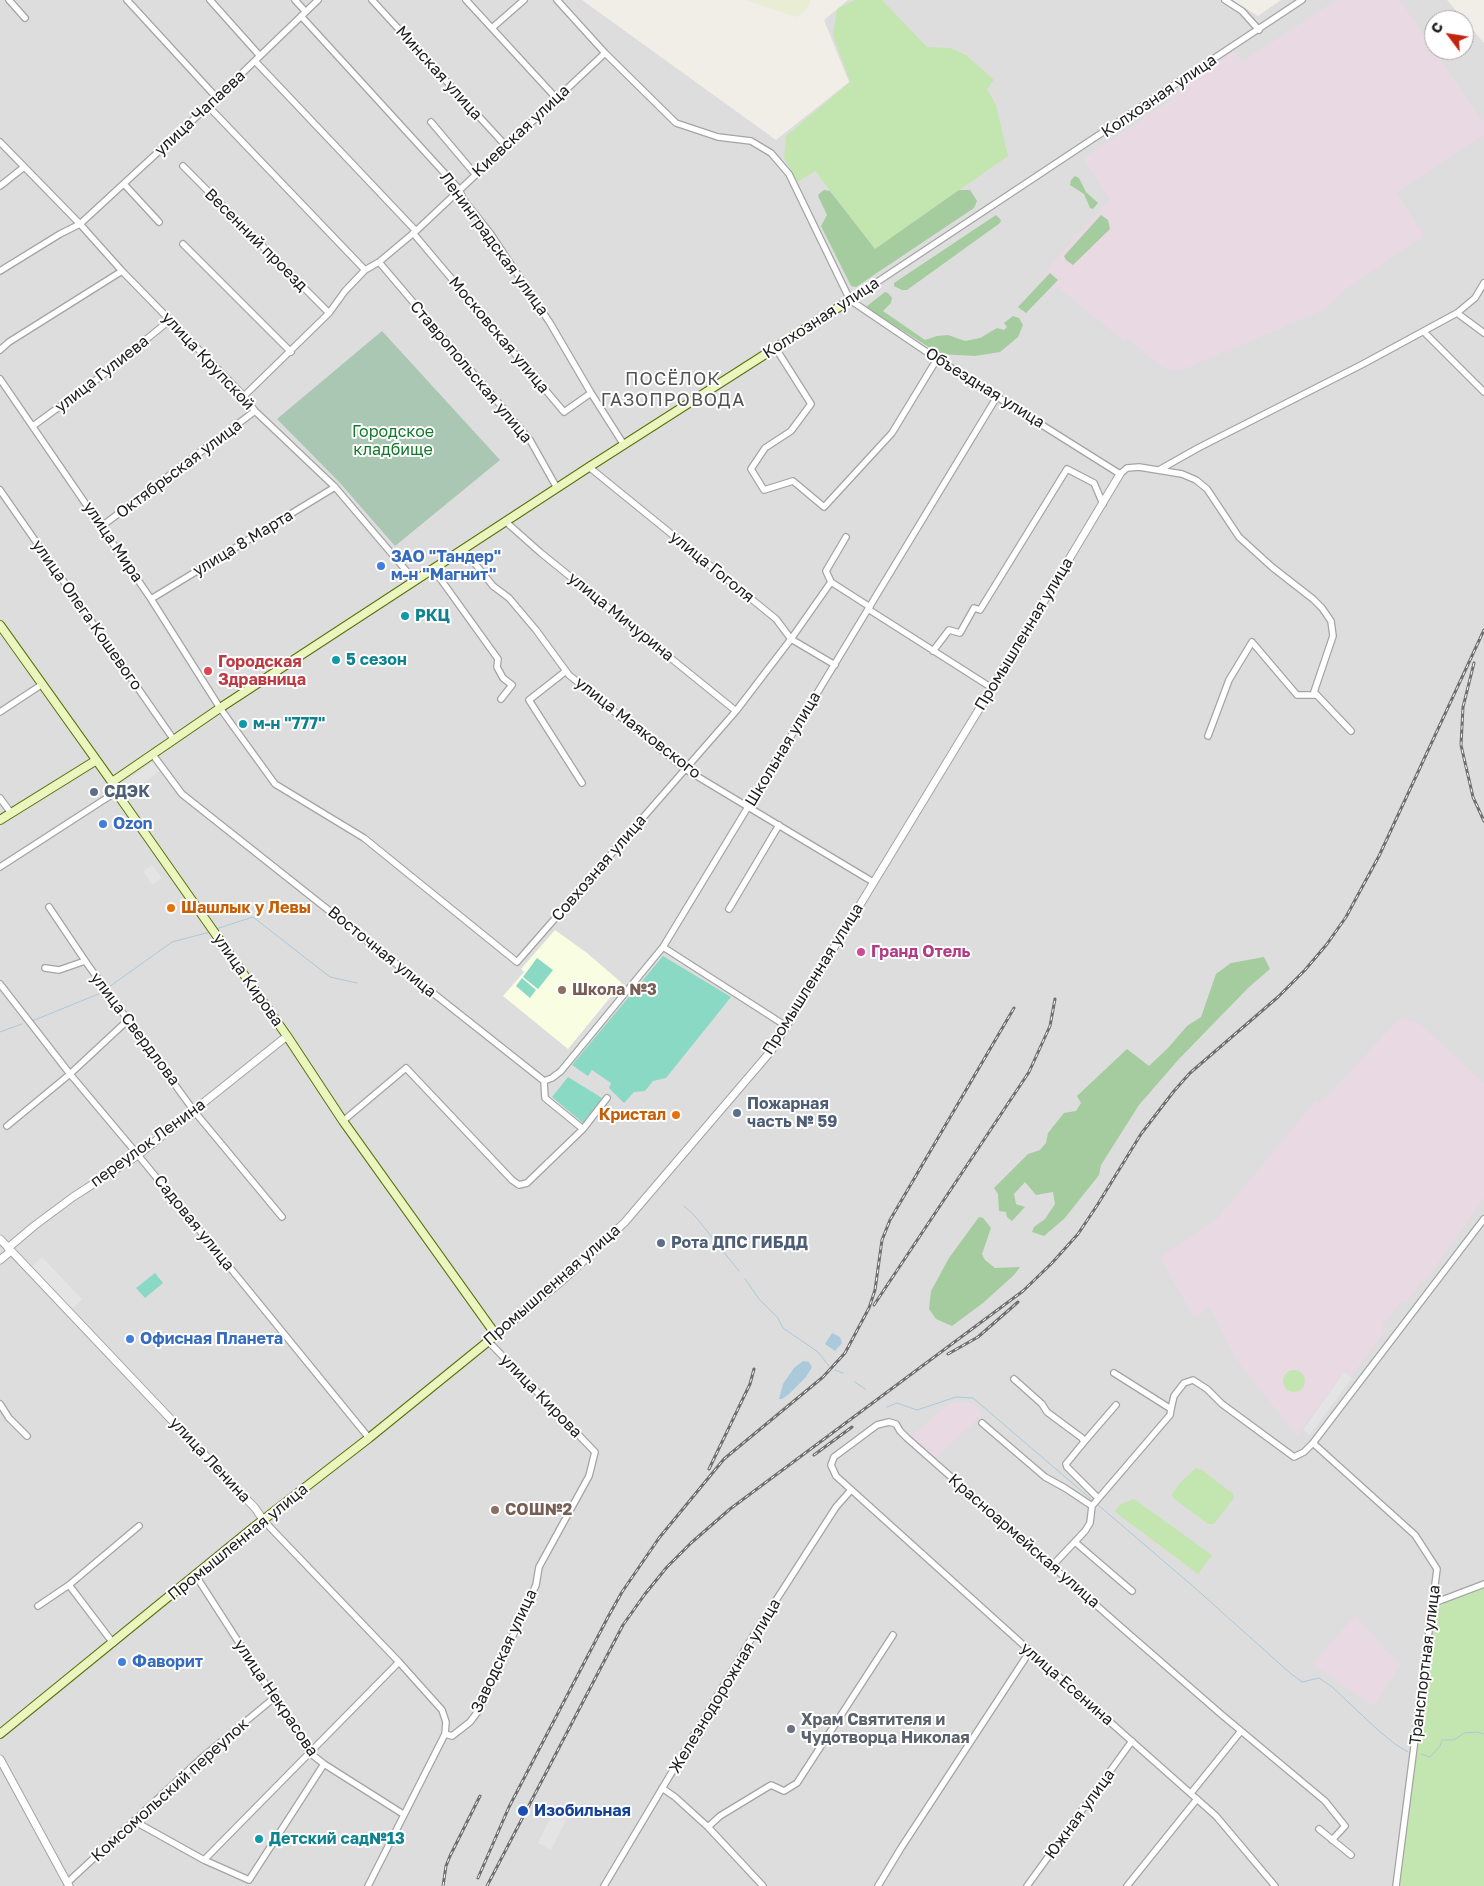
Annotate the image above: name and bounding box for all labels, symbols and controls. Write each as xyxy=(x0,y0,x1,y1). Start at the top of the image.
north arrow xyxy=(1424,10,1474,60)
text: С xyxy=(1427,19,1446,36)
street label: Минская улица xyxy=(392,22,486,124)
street label: Колхозная улица xyxy=(1098,50,1220,142)
street label: улица Чапаева xyxy=(151,66,249,160)
street label: Киевская улица xyxy=(468,81,574,181)
street label: Ленинградская улица xyxy=(435,168,553,320)
street label: Весенний проезд xyxy=(201,185,311,295)
street label: Московская улица xyxy=(445,273,553,397)
street label: Колхозная улица xyxy=(759,273,883,363)
street label: Ставропольская улица xyxy=(406,297,536,447)
street label: улица Крупской xyxy=(158,308,258,414)
street label: улица Гулиева xyxy=(51,331,153,417)
street label: Объездная улица xyxy=(922,344,1048,432)
district label: ПОСЁЛОК ГАЗОПРОВОДА xyxy=(599,368,747,410)
street label: Октябрьская улица xyxy=(112,415,246,523)
park label: Городское кладбище xyxy=(352,422,434,460)
street label: улица Мира xyxy=(79,498,147,586)
street label: улица 8 Марта xyxy=(189,505,297,581)
street label: улица Гоголя xyxy=(666,527,758,607)
street label: улица Олега Кошевого xyxy=(28,536,146,694)
place label: ЗАО "Тандер" м-н "Магнит" xyxy=(391,547,501,585)
street label: Промышленная улица xyxy=(971,554,1077,714)
marker: ЗАО "Тандер" м-н "Магнит" xyxy=(375,560,387,572)
street label: улица Мичурина xyxy=(564,568,678,666)
place label: РКЦ xyxy=(415,606,450,626)
marker: РКЦ xyxy=(399,610,411,622)
place label: 5 сезон xyxy=(346,650,407,670)
place label: Городская Здравница xyxy=(218,652,306,690)
marker: 5 сезон xyxy=(330,654,342,666)
marker: Городская Здравница xyxy=(202,665,214,677)
street label: улица Маяковского xyxy=(571,673,705,783)
street label: Школьная улица xyxy=(741,688,825,810)
place label: м-н "777" xyxy=(253,714,325,734)
marker: м-н "777" xyxy=(237,718,249,730)
place label: СДЭК xyxy=(104,782,150,802)
marker: СДЭК xyxy=(88,786,100,798)
street label: Совхозная улица xyxy=(548,811,650,925)
place label: Ozon xyxy=(113,814,153,834)
marker: Ozon xyxy=(97,818,109,830)
place label: Шашлык у Левы xyxy=(181,898,311,918)
street label: Промышленная улица xyxy=(759,900,867,1058)
marker: Шашлык у Левы xyxy=(165,902,177,914)
street label: Восточная улица xyxy=(324,902,440,1002)
street label: улица Кирова xyxy=(209,930,287,1030)
place label: Гранд Отель xyxy=(871,942,970,962)
marker: Гранд Отель xyxy=(855,946,867,958)
street label: улица Свердлова xyxy=(86,969,184,1089)
place label: Школа №3 xyxy=(572,980,657,1000)
marker: Школа №3 xyxy=(556,984,568,996)
place label: Пожарная часть № 59 xyxy=(747,1094,837,1132)
street label: переулок Ленина xyxy=(87,1095,209,1191)
place label: Кристал xyxy=(599,1105,666,1125)
marker: Пожарная часть № 59 xyxy=(731,1107,743,1119)
marker: Кристал xyxy=(670,1109,682,1121)
street label: Садовая улица xyxy=(150,1171,238,1275)
street label: Промышленная улица xyxy=(480,1220,624,1350)
place label: Рота ДПС ГИБДД xyxy=(671,1233,808,1253)
marker: Рота ДПС ГИБДД xyxy=(655,1237,667,1249)
place label: Офисная Планета xyxy=(140,1329,283,1349)
marker: Офисная Планета xyxy=(124,1333,136,1345)
street label: улица Кирова xyxy=(496,1350,586,1442)
street label: улица Ленина xyxy=(165,1413,255,1507)
street label: Красноармейская улица xyxy=(944,1470,1104,1612)
street label: Промышленная улица xyxy=(164,1480,312,1604)
place label: СОШ№2 xyxy=(505,1500,572,1520)
marker: СОШ№2 xyxy=(489,1504,501,1516)
street label: Транспортная улица xyxy=(1406,1584,1444,1746)
street label: Заводская улица xyxy=(467,1586,541,1716)
street label: Железнодорожная улица xyxy=(665,1595,785,1777)
street label: улица Некрасова xyxy=(230,1636,322,1760)
street label: улица Есенина xyxy=(1017,1638,1117,1730)
place label: Фаворит xyxy=(132,1652,203,1672)
marker: Фаворит xyxy=(116,1656,128,1668)
place label: Храм Святителя и Чудотворца Николая xyxy=(801,1710,970,1748)
street label: Комсомольский переулок xyxy=(87,1714,253,1866)
marker: Храм Святителя и Чудотворца Николая xyxy=(785,1723,797,1735)
street label: Южная улица xyxy=(1041,1765,1119,1863)
place label: Изобильная xyxy=(534,1801,631,1821)
marker: Изобильная xyxy=(516,1804,530,1818)
place label: Детский сад№13 xyxy=(269,1829,405,1849)
marker: Детский сад№13 xyxy=(253,1833,265,1845)

